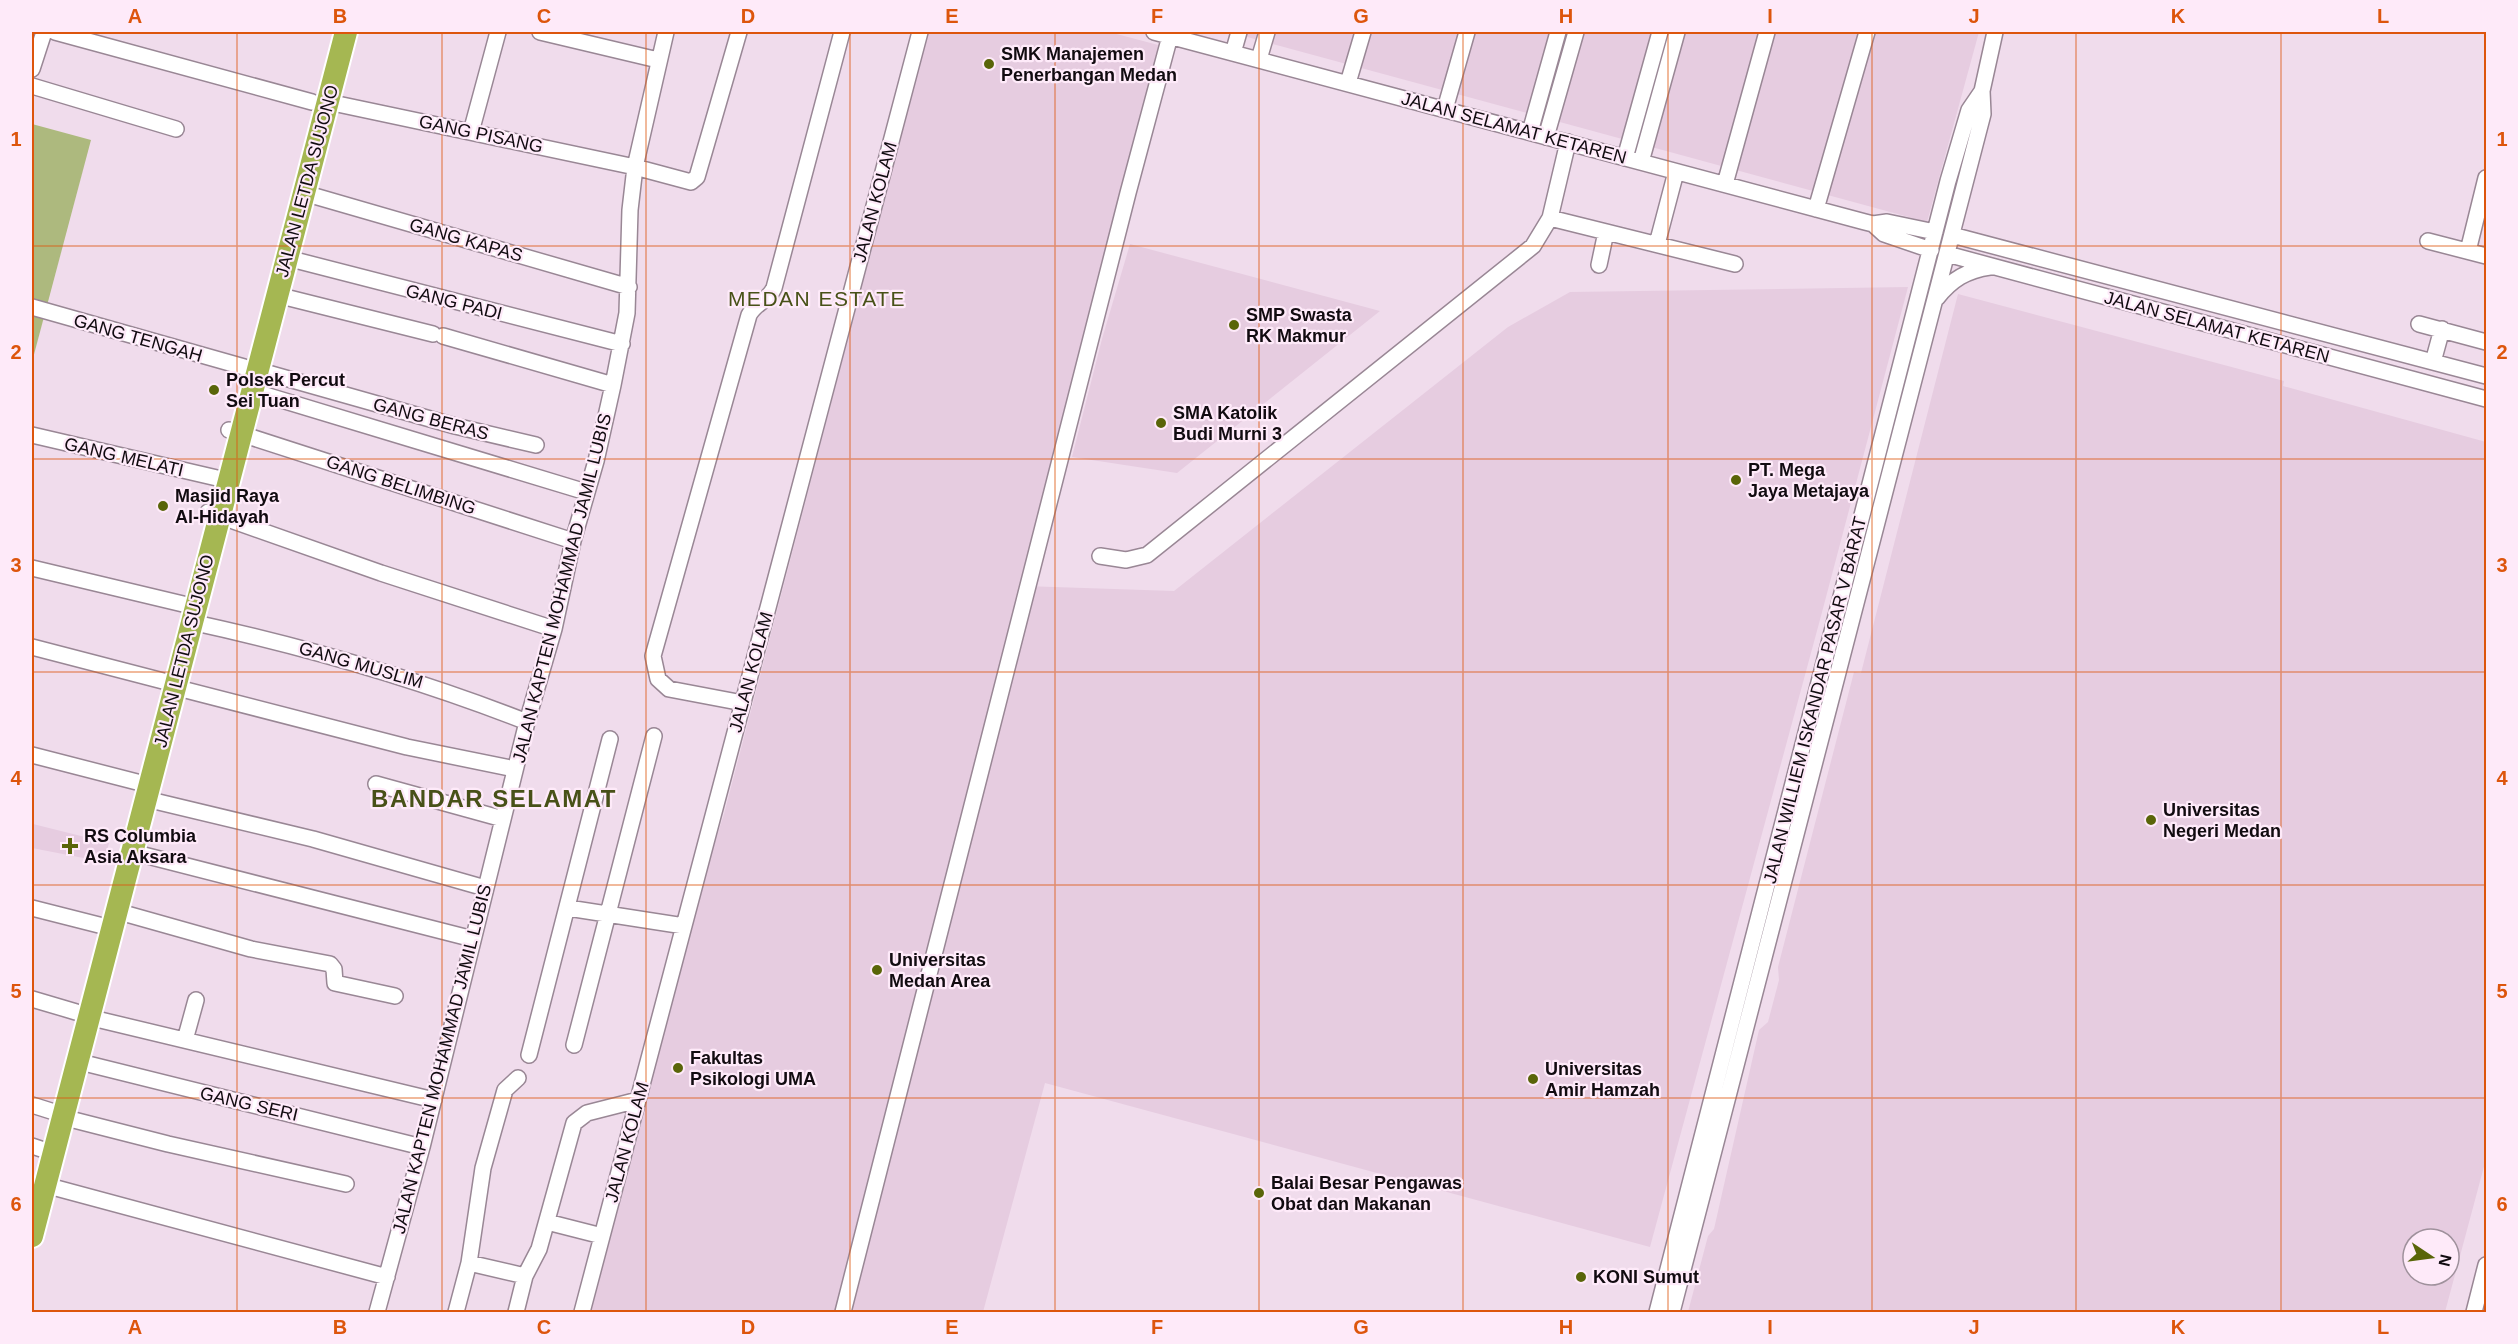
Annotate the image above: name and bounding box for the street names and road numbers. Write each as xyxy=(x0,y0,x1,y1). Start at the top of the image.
street label: JALAN LETDA SUJONO xyxy=(272,83,342,279)
street label: JALAN SELAMAT KETAREN xyxy=(1399,88,1629,168)
street label: GANG PISANG xyxy=(417,111,545,157)
street label: JALAN KOLAM xyxy=(849,140,901,264)
street label: GANG KAPAS xyxy=(407,214,525,266)
street label: GANG PADI xyxy=(404,280,504,324)
street label: JALAN SELAMAT KETAREN xyxy=(2102,287,2332,367)
street label: GANG TENGAH xyxy=(71,310,205,366)
street label: GANG BERAS xyxy=(371,394,491,444)
street label: JALAN KAPTEN MOHAMMAD JAMIL LUBIS xyxy=(509,411,615,765)
street label: GANG MELATI xyxy=(62,434,186,480)
street label: GANG BELIMBING xyxy=(324,451,478,519)
street label: JALAN WILLIEM ISKANDAR PASAR V BARAT xyxy=(1760,514,1870,886)
street label: JALAN LETDA SUJONO xyxy=(150,552,218,750)
street label: JALAN KOLAM xyxy=(725,610,777,734)
street label: GANG MUSLIM xyxy=(297,638,425,692)
street label: JALAN KAPTEN MOHAMMAD JAMIL LUBIS xyxy=(389,882,495,1236)
street label: JALAN KOLAM xyxy=(601,1080,653,1204)
street label: GANG SERI xyxy=(198,1083,300,1125)

